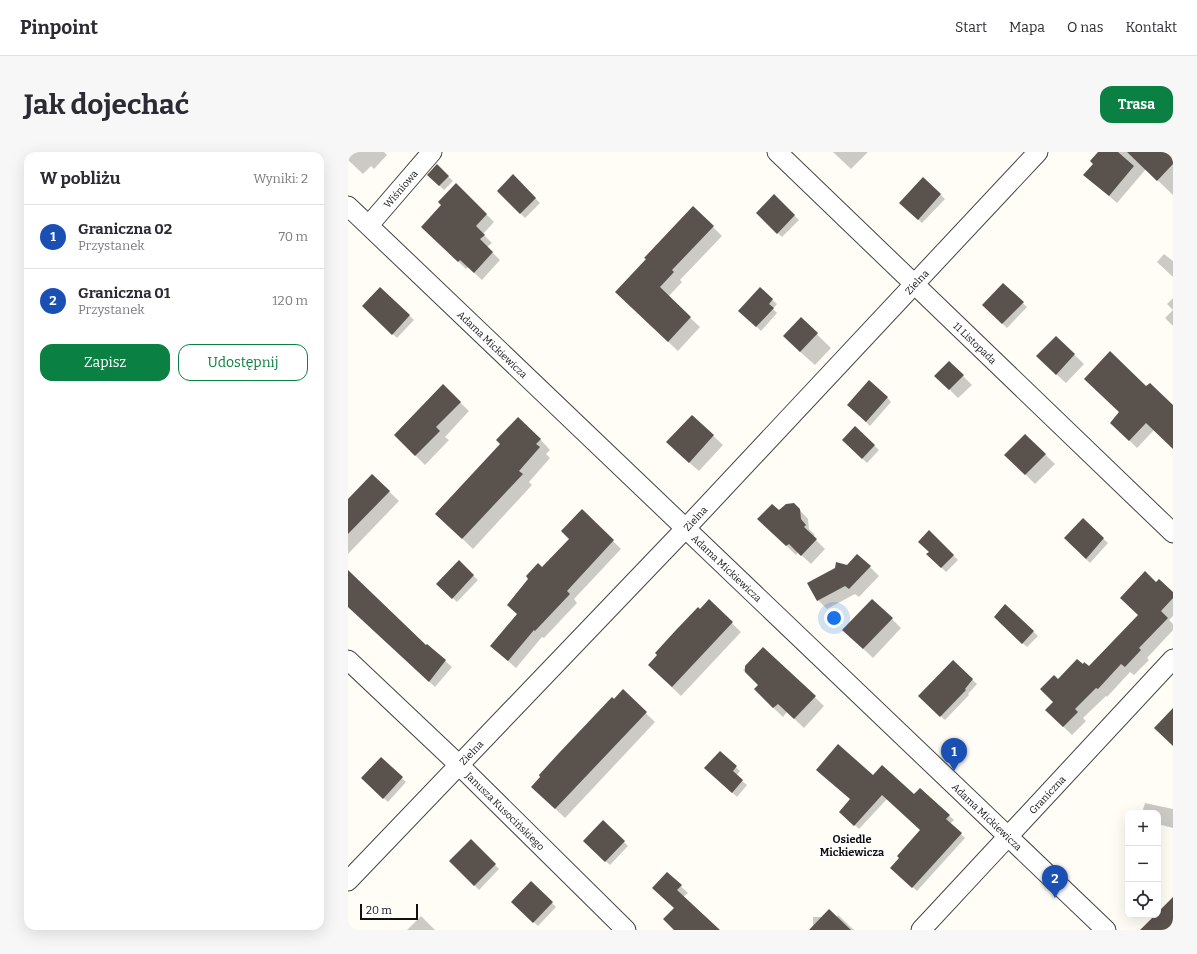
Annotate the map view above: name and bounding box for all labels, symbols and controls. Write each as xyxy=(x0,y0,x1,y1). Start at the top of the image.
text: Pinpoint xyxy=(20,16,98,39)
text: Start xyxy=(955,19,987,36)
text: Mapa xyxy=(1009,19,1045,36)
text: O nas xyxy=(1067,19,1103,36)
text: Kontakt xyxy=(1125,19,1177,36)
button: Trasa xyxy=(1100,86,1173,123)
text: Jak dojechać xyxy=(24,88,189,121)
text: W pobliżu xyxy=(40,168,121,189)
street label: Wiśniowa xyxy=(382,168,421,211)
text: Wyniki: 2 xyxy=(253,171,308,186)
text: Graniczna 02 xyxy=(78,220,172,238)
text: 1 xyxy=(50,229,56,244)
text: 70 m xyxy=(278,229,308,244)
text: Przystanek xyxy=(78,238,145,253)
street label: Zielna xyxy=(903,267,932,297)
text: Graniczna 01 xyxy=(78,284,170,302)
text: 2 xyxy=(49,293,57,308)
text: 120 m xyxy=(272,293,308,308)
text: Przystanek xyxy=(78,302,145,317)
street label: Adama Mickiewicza xyxy=(454,309,530,381)
street label: 11 Listopada xyxy=(950,320,999,367)
button: Zapisz xyxy=(40,344,170,381)
button: Udostępnij xyxy=(178,344,308,381)
street label: Zielna xyxy=(681,504,711,534)
street label: Adama Mickiewicza xyxy=(689,532,764,605)
your location xyxy=(824,608,844,628)
street label: Zielna xyxy=(457,738,487,768)
pin: 1 xyxy=(941,738,967,771)
street label: Janusza Kusocińskiego xyxy=(462,769,547,853)
street label: Graniczna xyxy=(1027,773,1069,817)
street label: Adama Mickiewicza xyxy=(949,781,1024,854)
map controls xyxy=(1125,810,1161,918)
button: + xyxy=(1125,810,1161,846)
district label: Osiedle Mickiewicza xyxy=(820,833,885,859)
button: − xyxy=(1125,846,1161,882)
pin: 2 xyxy=(1042,865,1068,898)
button: locate xyxy=(1125,882,1161,918)
scale bar xyxy=(360,902,418,921)
text: 20 m xyxy=(366,904,392,917)

